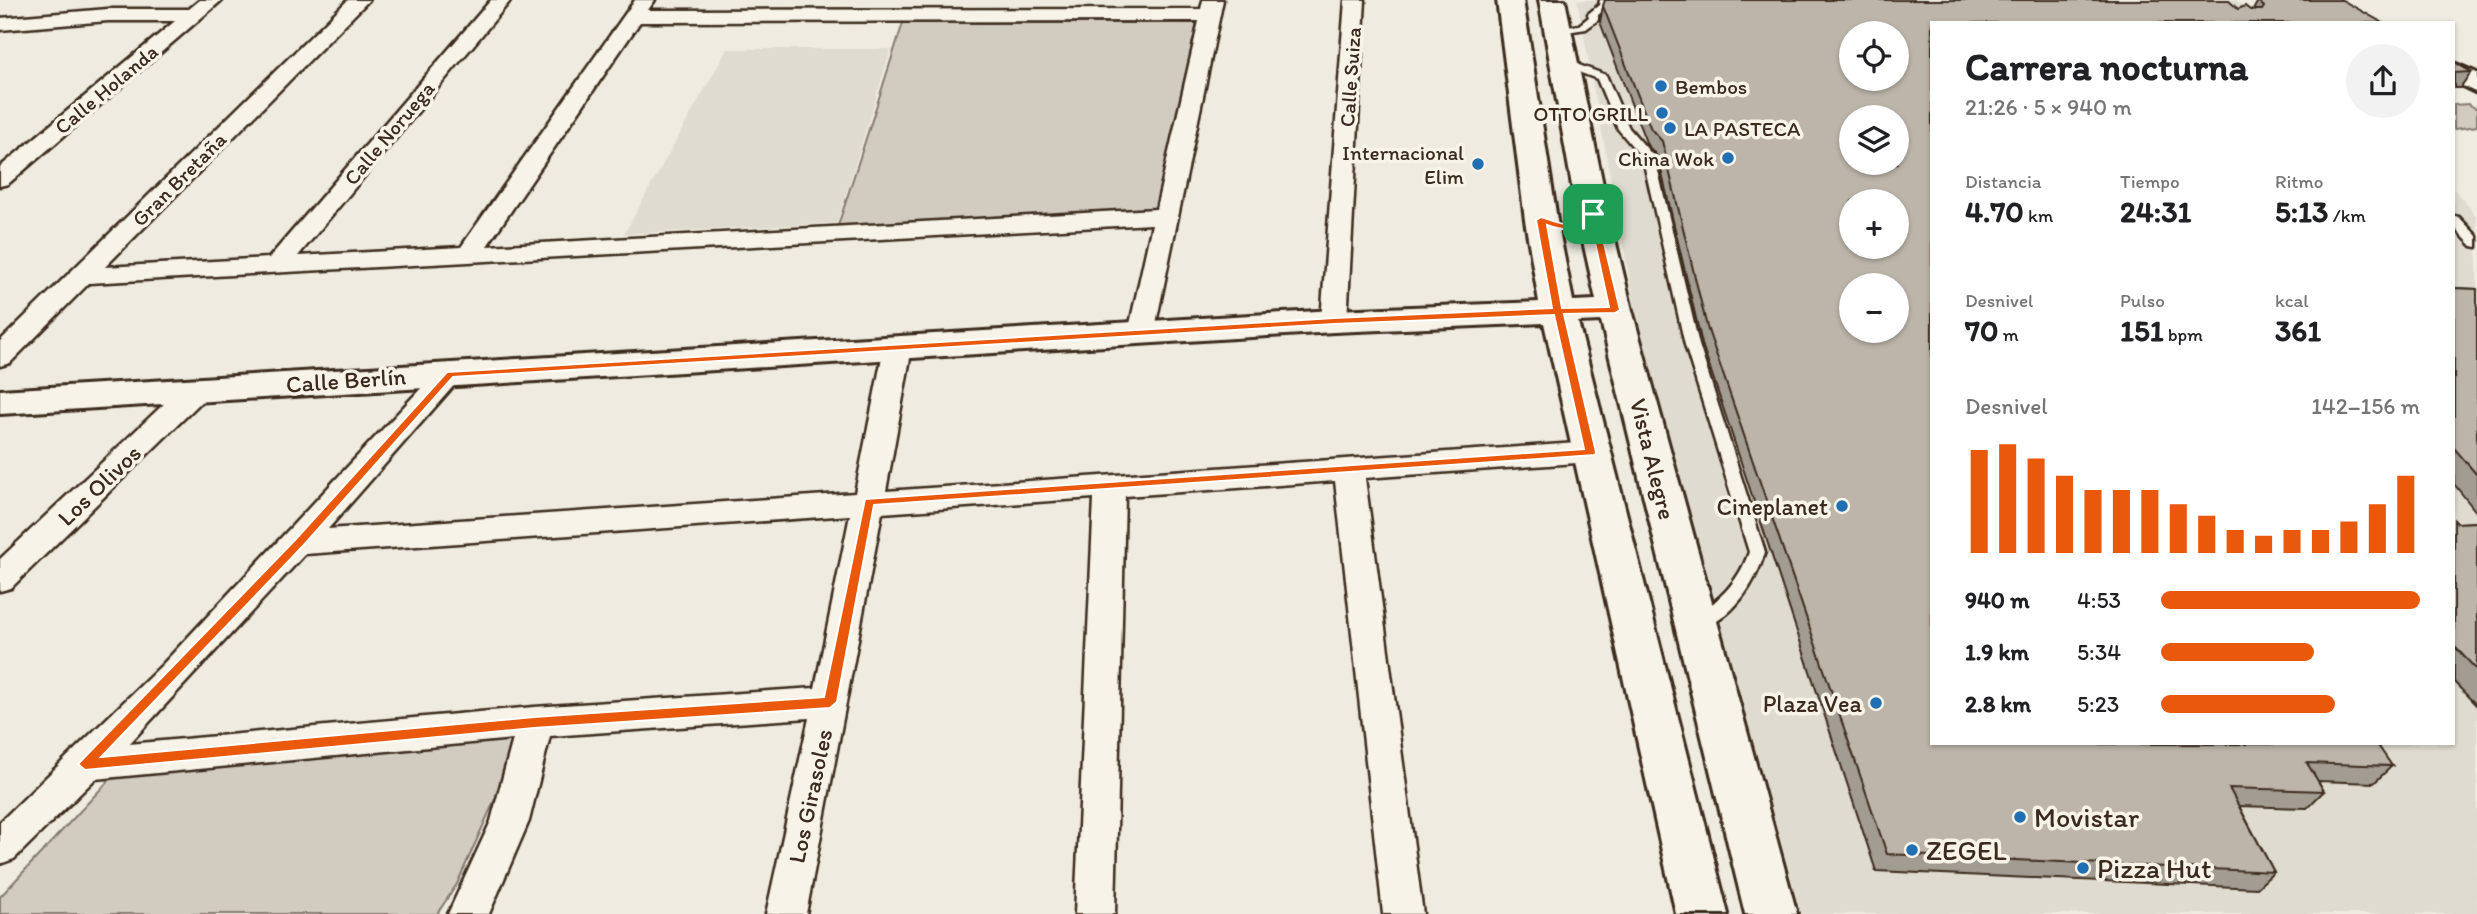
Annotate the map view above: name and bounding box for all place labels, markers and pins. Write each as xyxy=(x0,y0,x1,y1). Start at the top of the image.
place label: Bembos xyxy=(1675,74,1747,99)
marker: Bembos xyxy=(1653,78,1669,94)
place label: OTTO GRILL xyxy=(1533,101,1648,126)
marker: OTTO GRILL xyxy=(1654,105,1670,121)
place label: LA PASTECA xyxy=(1684,116,1801,141)
marker: LA PASTECA xyxy=(1662,120,1678,136)
place label: Internacional Elim xyxy=(1342,140,1464,189)
place label: China Wok xyxy=(1618,146,1714,171)
marker: China Wok xyxy=(1720,150,1736,166)
marker: Internacional Elim xyxy=(1470,156,1486,172)
pin xyxy=(1563,184,1623,244)
place label: Cineplanet xyxy=(1716,492,1828,521)
marker: Cineplanet xyxy=(1834,498,1850,514)
place label: Plaza Vea xyxy=(1763,689,1862,718)
marker: Plaza Vea xyxy=(1868,695,1884,711)
place label: Movistar xyxy=(2034,800,2139,834)
marker: Movistar xyxy=(2012,809,2028,825)
place label: ZEGEL xyxy=(1926,833,2007,867)
marker: ZEGEL xyxy=(1904,842,1920,858)
place label: Pizza Hut xyxy=(2097,851,2211,885)
marker: Pizza Hut xyxy=(2075,860,2091,876)

